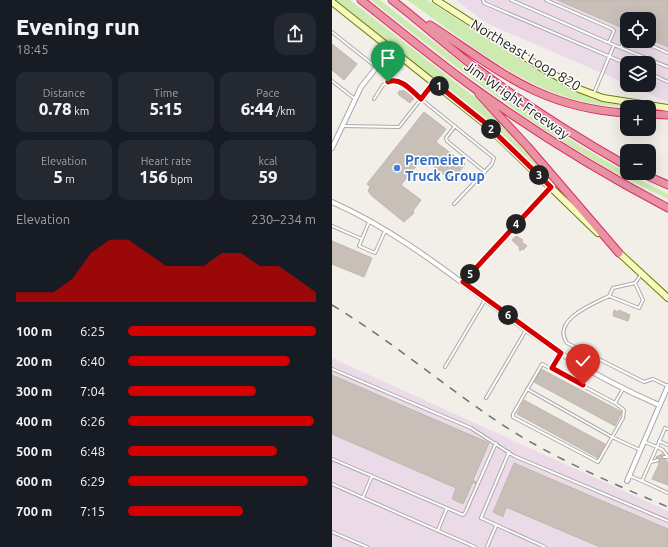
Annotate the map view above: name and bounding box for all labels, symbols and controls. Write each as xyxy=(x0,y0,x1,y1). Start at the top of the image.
map controls xyxy=(620,12,656,180)
button: locate xyxy=(620,12,656,48)
button: share xyxy=(274,13,316,55)
text: Evening run xyxy=(16,14,140,39)
street label: Northeast Loop 820 xyxy=(468,16,584,94)
pin xyxy=(371,41,405,82)
text: 18:45 xyxy=(16,42,49,56)
icon: arrive xyxy=(377,47,399,69)
button: layers xyxy=(620,56,656,92)
street label: Jim Wright Freeway xyxy=(461,58,573,142)
pin: 1 xyxy=(429,76,449,96)
text: 1 xyxy=(436,80,442,92)
text: Distance xyxy=(43,87,85,99)
text: Time xyxy=(154,87,178,99)
text: Pace xyxy=(256,87,280,99)
text: 0.78 xyxy=(39,99,72,118)
text: 5:15 xyxy=(150,99,182,118)
text: 6:44 xyxy=(241,99,274,118)
button: + xyxy=(620,100,656,136)
text: km xyxy=(72,105,89,117)
text: /km xyxy=(274,105,295,117)
pin: 2 xyxy=(481,119,501,139)
text: 2 xyxy=(488,123,494,135)
button: − xyxy=(620,144,656,180)
place label: Premeier Truck Group xyxy=(405,152,485,184)
text: Elevation xyxy=(41,155,87,167)
text: Heart rate xyxy=(141,155,191,167)
text: kcal xyxy=(259,155,278,167)
marker: Premeier Truck Group xyxy=(392,163,402,173)
pin: 3 xyxy=(529,165,549,185)
text: 5 xyxy=(53,167,63,186)
text: 156 xyxy=(139,167,168,186)
text: 59 xyxy=(258,167,278,186)
text: 3 xyxy=(536,169,542,181)
text: m xyxy=(63,173,75,185)
text: bpm xyxy=(168,173,193,185)
text: Elevation xyxy=(16,212,70,226)
text: 230–234 m xyxy=(251,212,316,226)
pin: 4 xyxy=(506,214,526,234)
text: 4 xyxy=(513,218,519,230)
pin: 5 xyxy=(460,264,480,284)
text: 5 xyxy=(467,268,473,280)
pin: 6 xyxy=(498,305,518,325)
text: 6 xyxy=(505,309,511,321)
text: 100 m xyxy=(16,324,52,338)
text: 6:25 xyxy=(80,324,105,338)
pin xyxy=(566,344,600,385)
icon: check xyxy=(572,350,594,372)
text: 200 m xyxy=(16,354,52,368)
text: 6:40 xyxy=(80,354,105,368)
text: 300 m xyxy=(16,384,52,398)
text: 7:04 xyxy=(80,384,105,398)
text: 400 m xyxy=(16,414,52,428)
text: 6:26 xyxy=(80,414,105,428)
text: 500 m xyxy=(16,444,52,458)
text: 6:48 xyxy=(80,444,105,458)
text: 600 m xyxy=(16,474,52,488)
text: 6:29 xyxy=(80,474,105,488)
text: 700 m xyxy=(16,504,52,518)
text: 7:15 xyxy=(80,504,105,518)

